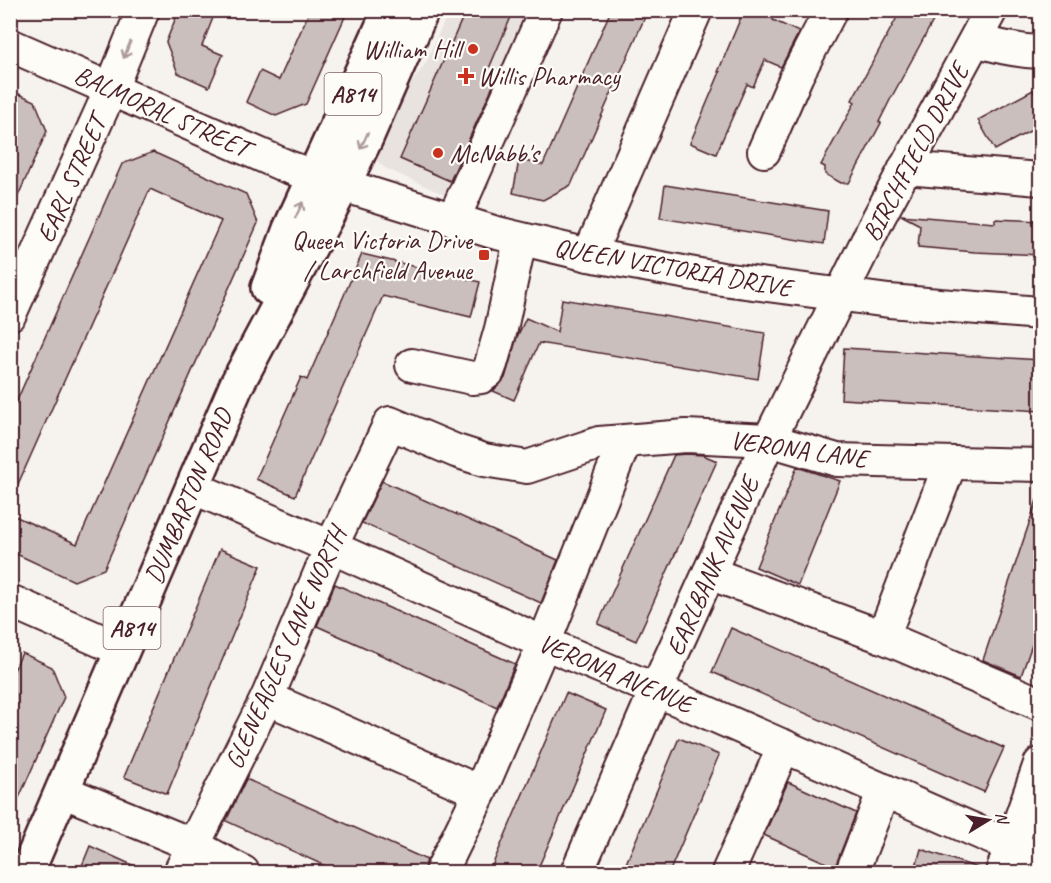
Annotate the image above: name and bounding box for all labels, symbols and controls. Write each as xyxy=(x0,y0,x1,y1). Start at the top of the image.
place label: William Hill xyxy=(363,33,466,66)
one-way arrow xyxy=(121,40,132,59)
marker: William Hill xyxy=(466,42,480,56)
street label: BIRCHFIELD DRIVE xyxy=(855,54,978,247)
street label: BALMORAL STREET xyxy=(69,58,261,168)
place label: Willis Pharmacy xyxy=(478,60,622,93)
marker: Willis Pharmacy xyxy=(459,69,473,83)
road number: A814 xyxy=(324,73,382,115)
street label: EARL STREET xyxy=(29,104,117,247)
one-way arrow xyxy=(358,131,370,149)
place label: McNabb's xyxy=(450,137,541,170)
marker: McNabb's xyxy=(431,146,445,160)
one-way arrow xyxy=(293,202,305,220)
place label: Queen Victoria Drive / Larchfield Avenue xyxy=(292,224,474,287)
street label: QUEEN VICTORIA DRIVE xyxy=(552,230,798,305)
marker: Queen Victoria Drive / Larchfield Avenue xyxy=(477,248,491,262)
street label: DUMBARTON ROAD xyxy=(137,402,241,588)
street label: VERONA LANE xyxy=(728,424,873,476)
street label: EARLBANK AVENUE xyxy=(658,469,768,661)
street label: GLENEAGLES LANE NORTH xyxy=(217,518,355,774)
road number: A814 xyxy=(104,607,160,649)
street label: VERONA AVENUE xyxy=(534,626,701,722)
north arrow xyxy=(958,790,1018,850)
text: N xyxy=(991,811,1013,827)

